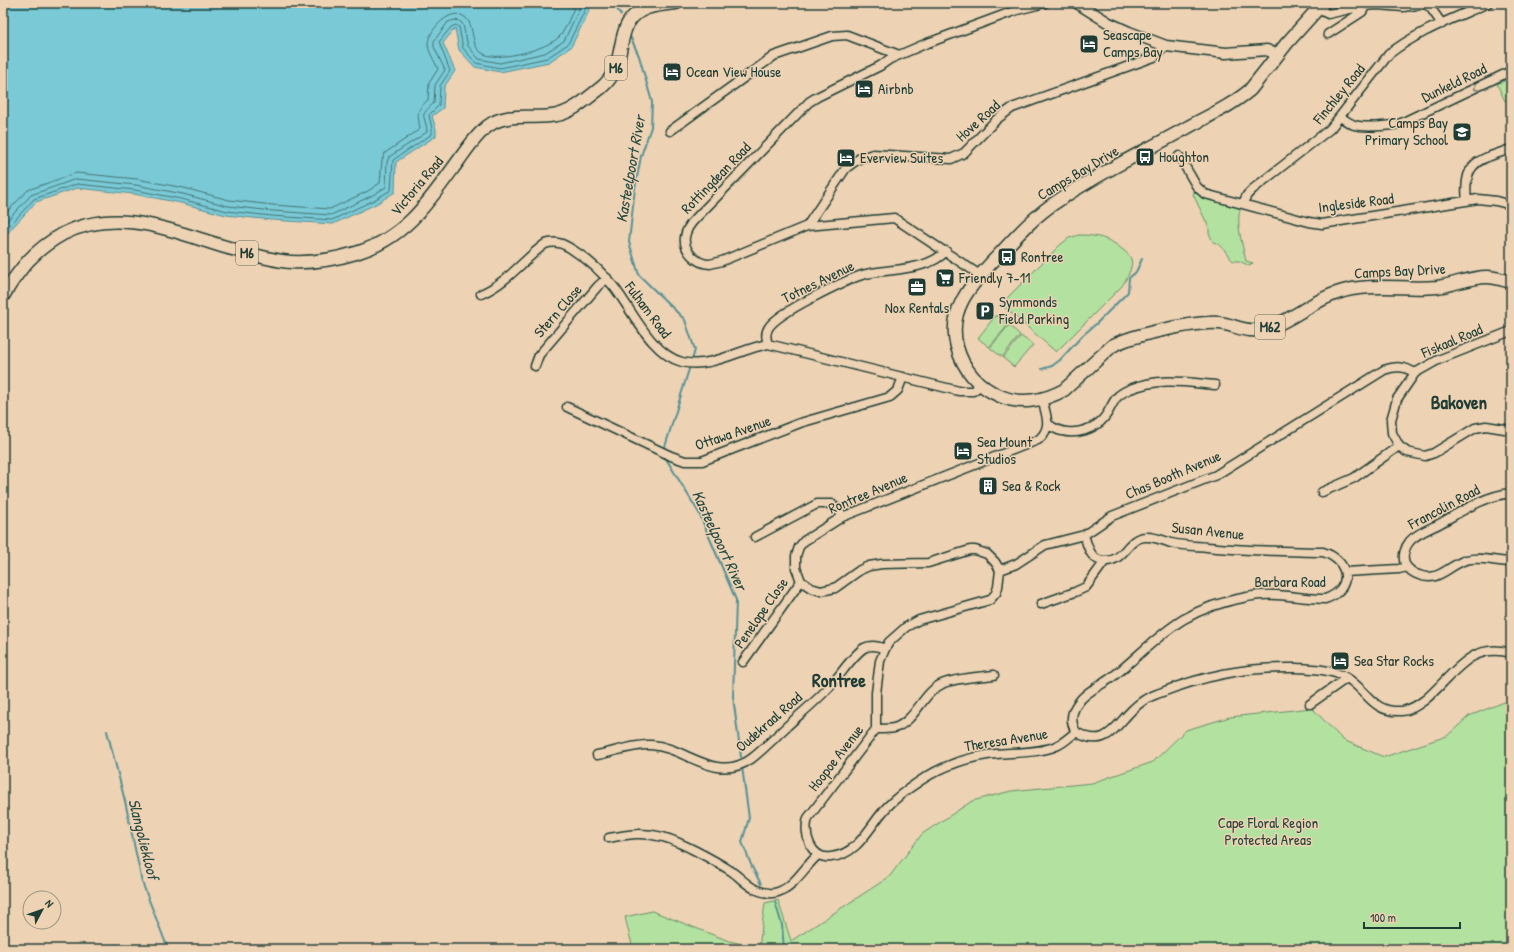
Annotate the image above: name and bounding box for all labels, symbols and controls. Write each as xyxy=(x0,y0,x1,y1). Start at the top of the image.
place label: Seascape Camps Bay xyxy=(1103,24,1163,62)
hotel icon: Seascape Camps Bay xyxy=(1078,33,1100,55)
road number: M6 xyxy=(605,56,627,80)
street label: Dunkeld Road xyxy=(1418,58,1490,107)
street label: Finchley Road xyxy=(1307,59,1370,129)
hotel icon: Ocean View House xyxy=(661,61,683,83)
place label: Ocean View House xyxy=(686,61,781,82)
hotel icon: Airbnb xyxy=(853,78,875,100)
place label: Airbnb xyxy=(878,78,914,99)
one-way arrow xyxy=(1473,83,1480,91)
street label: Hove Road xyxy=(951,95,1005,146)
water label: Kasteelpoort River xyxy=(610,112,651,224)
place label: Camps Bay Primary School xyxy=(1365,112,1448,150)
school or university icon: Camps Bay Primary School xyxy=(1451,121,1473,143)
street label: Rottingdean Road xyxy=(676,137,755,218)
street label: Camps Bay Drive xyxy=(1033,140,1122,205)
bus stop icon: Houghton xyxy=(1134,146,1156,168)
place label: Houghton xyxy=(1159,146,1209,167)
hotel icon: Everview Suites xyxy=(835,147,857,169)
place label: Everview Suites xyxy=(860,147,943,168)
street label: Victoria Road xyxy=(385,151,448,220)
street label: Ingleside Road xyxy=(1317,187,1395,218)
road number: M6 xyxy=(236,241,258,265)
bus stop icon: Rontree xyxy=(996,246,1018,268)
place label: Rontree xyxy=(1021,246,1064,267)
street label: Totnes Avenue xyxy=(778,255,858,308)
street label: Camps Bay Drive xyxy=(1354,258,1446,283)
supermarket icon: Friendly 7-11 xyxy=(934,267,956,289)
place label: Friendly 7-11 xyxy=(958,267,1031,288)
street label: Fulham Road xyxy=(620,276,677,343)
office icon: Nox Rentals xyxy=(906,276,928,298)
street label: Stern Close xyxy=(529,280,587,342)
place label: Symmonds Field Parking xyxy=(998,291,1069,329)
place label: Nox Rentals xyxy=(885,297,950,318)
parking icon: Symmonds Field Parking xyxy=(974,300,996,322)
road number: M62 xyxy=(1255,315,1285,339)
street label: Fiskaal Road xyxy=(1417,318,1486,363)
district label: Bakoven xyxy=(1431,389,1488,415)
street label: Ottawa Avenue xyxy=(692,410,774,455)
place label: Sea Mount Studios xyxy=(977,431,1033,469)
hotel icon: Sea Mount Studios xyxy=(952,440,974,462)
street label: Chas Booth Avenue xyxy=(1122,445,1224,504)
street label: Rontree Avenue xyxy=(825,466,911,519)
building icon: Sea & Rock xyxy=(977,475,999,497)
place label: Sea & Rock xyxy=(1002,475,1061,496)
street label: Francolin Road xyxy=(1403,479,1483,535)
water label: Kasteelpoort River xyxy=(687,486,754,595)
street label: Susan Avenue xyxy=(1171,516,1245,545)
street label: Barbara Road xyxy=(1254,571,1326,592)
street label: Penelope Close xyxy=(729,573,793,652)
hotel icon: Sea Star Rocks xyxy=(1329,650,1351,672)
place label: Sea Star Rocks xyxy=(1354,650,1434,671)
district label: Rontree xyxy=(812,667,866,693)
street label: Oudekraal Road xyxy=(731,687,807,756)
street label: Hoopoe Avenue xyxy=(803,720,868,795)
street label: Theresa Avenue xyxy=(963,723,1049,756)
water label: Slangoliekloof xyxy=(123,796,165,885)
park label: Cape Floral Region Protected Areas xyxy=(1218,812,1318,850)
north arrow xyxy=(22,890,62,930)
text: N xyxy=(42,897,57,910)
scale bar xyxy=(1364,904,1460,930)
text: 100 m xyxy=(1370,909,1396,926)

